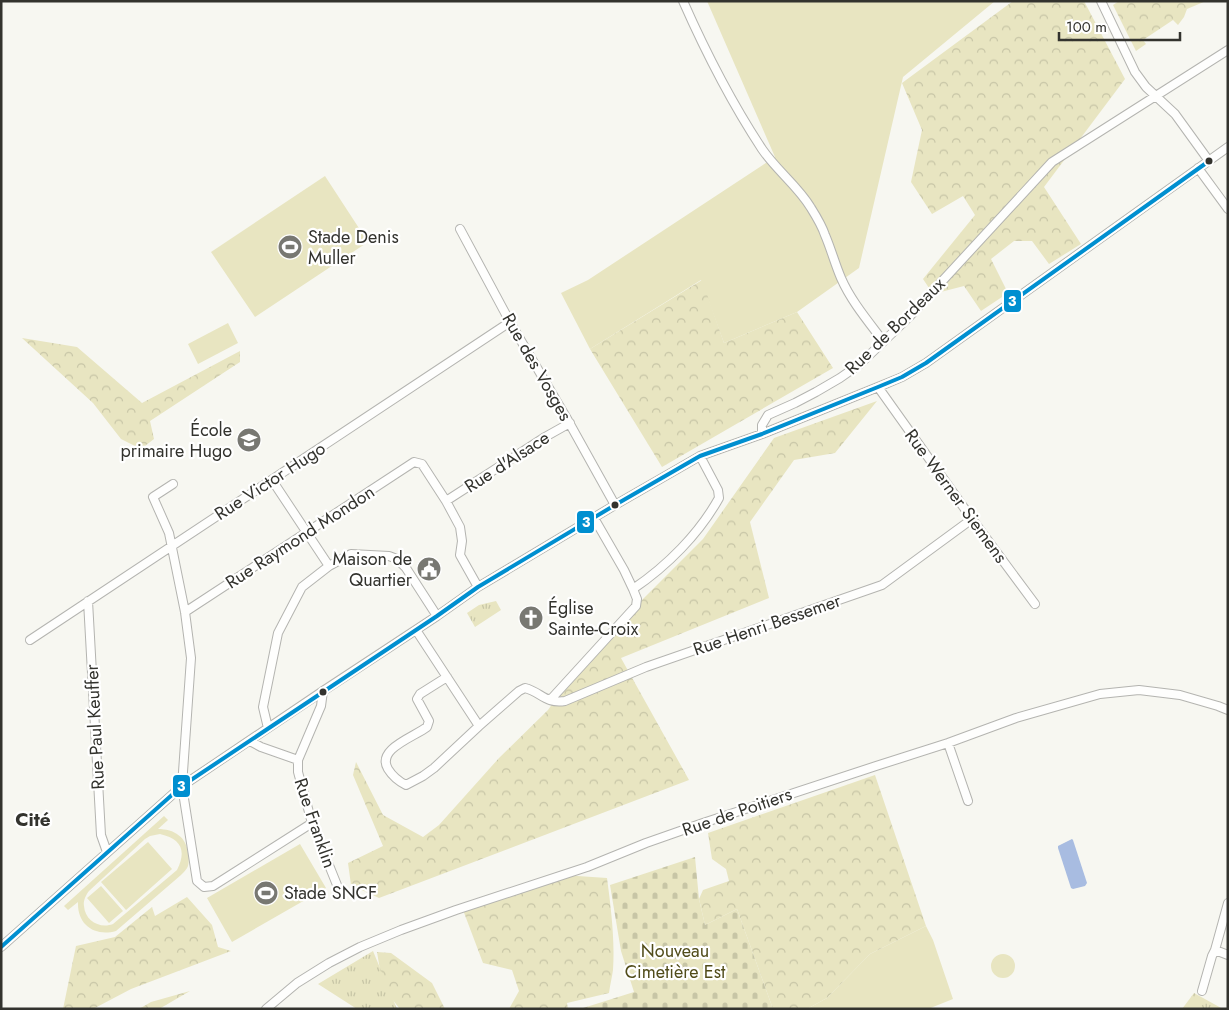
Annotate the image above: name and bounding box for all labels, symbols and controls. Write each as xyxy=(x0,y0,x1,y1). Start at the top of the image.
scale bar xyxy=(1059,10,1180,42)
text: 100 m xyxy=(1066,16,1107,38)
unlabelled marker xyxy=(1204,156,1214,166)
place label: Stade Denis Muller xyxy=(308,224,399,271)
sports icon: Stade Denis Muller xyxy=(277,234,303,260)
street label: Rue de Bordeaux xyxy=(839,271,951,381)
line badge: 3 xyxy=(1003,289,1022,313)
text: 3 xyxy=(1008,291,1017,311)
street label: Rue des Vosges xyxy=(496,308,578,426)
place label: École primaire Hugo xyxy=(121,417,232,464)
street label: Rue Werner Siemens xyxy=(898,424,1014,568)
street label: Rue d'Alsace xyxy=(459,425,555,499)
school or university icon: École primaire Hugo xyxy=(236,427,262,453)
street label: Rue Victor Hugo xyxy=(209,435,331,527)
street label: Rue Raymond Mondon xyxy=(220,479,380,595)
unlabelled marker xyxy=(610,500,620,510)
line badge: 3 xyxy=(576,510,595,534)
text: 3 xyxy=(582,512,591,532)
place label: Maison de Quartier xyxy=(333,546,413,593)
public building icon: Maison de Quartier xyxy=(416,556,442,582)
street label: Rue Henri Bessemer xyxy=(690,587,845,662)
place label: Église Sainte-Croix xyxy=(548,595,639,642)
church icon: Église Sainte-Croix xyxy=(518,605,544,631)
street label: Rue Paul Keuffer xyxy=(79,663,111,790)
unlabelled marker xyxy=(318,687,328,697)
line badge: 3 xyxy=(172,774,191,798)
street label: Rue Franklin xyxy=(288,775,342,871)
text: 3 xyxy=(177,776,186,796)
street label: Rue de Poitiers xyxy=(679,781,795,843)
district label: Cité xyxy=(15,806,51,833)
sports icon: Stade SNCF xyxy=(253,880,279,906)
place label: Stade SNCF xyxy=(284,880,377,906)
park label: Nouveau Cimetière Est xyxy=(625,938,726,985)

